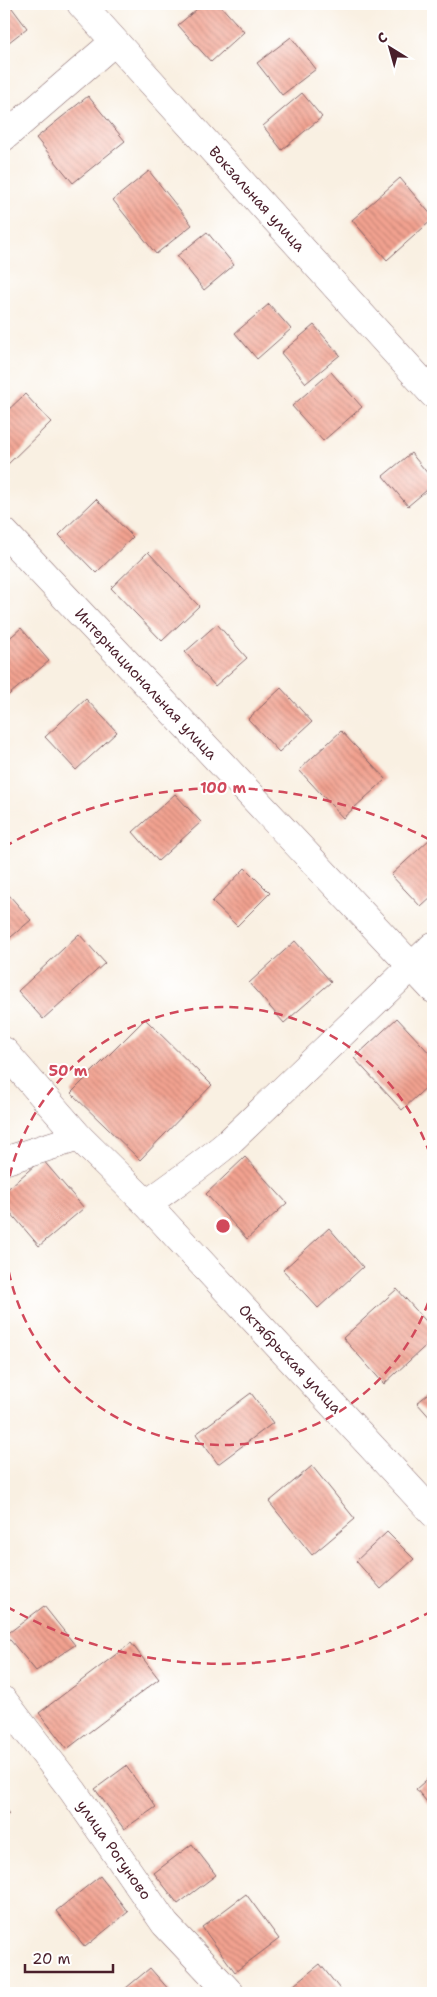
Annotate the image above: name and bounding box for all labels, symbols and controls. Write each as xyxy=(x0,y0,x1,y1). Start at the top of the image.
north arrow xyxy=(364,22,414,72)
text: С xyxy=(373,28,391,47)
street label: Вокзальная улица xyxy=(204,142,310,256)
street label: Интернациональная улица xyxy=(70,604,222,765)
text: 100 m xyxy=(200,778,246,798)
text: 50 m xyxy=(49,1061,88,1081)
centre of rings xyxy=(214,1217,232,1235)
street label: Октябрьская улица xyxy=(234,1300,346,1419)
street label: улица Рогуново xyxy=(72,1796,156,1904)
scale bar xyxy=(25,1942,112,1974)
text: 20 m xyxy=(32,1949,71,1969)

